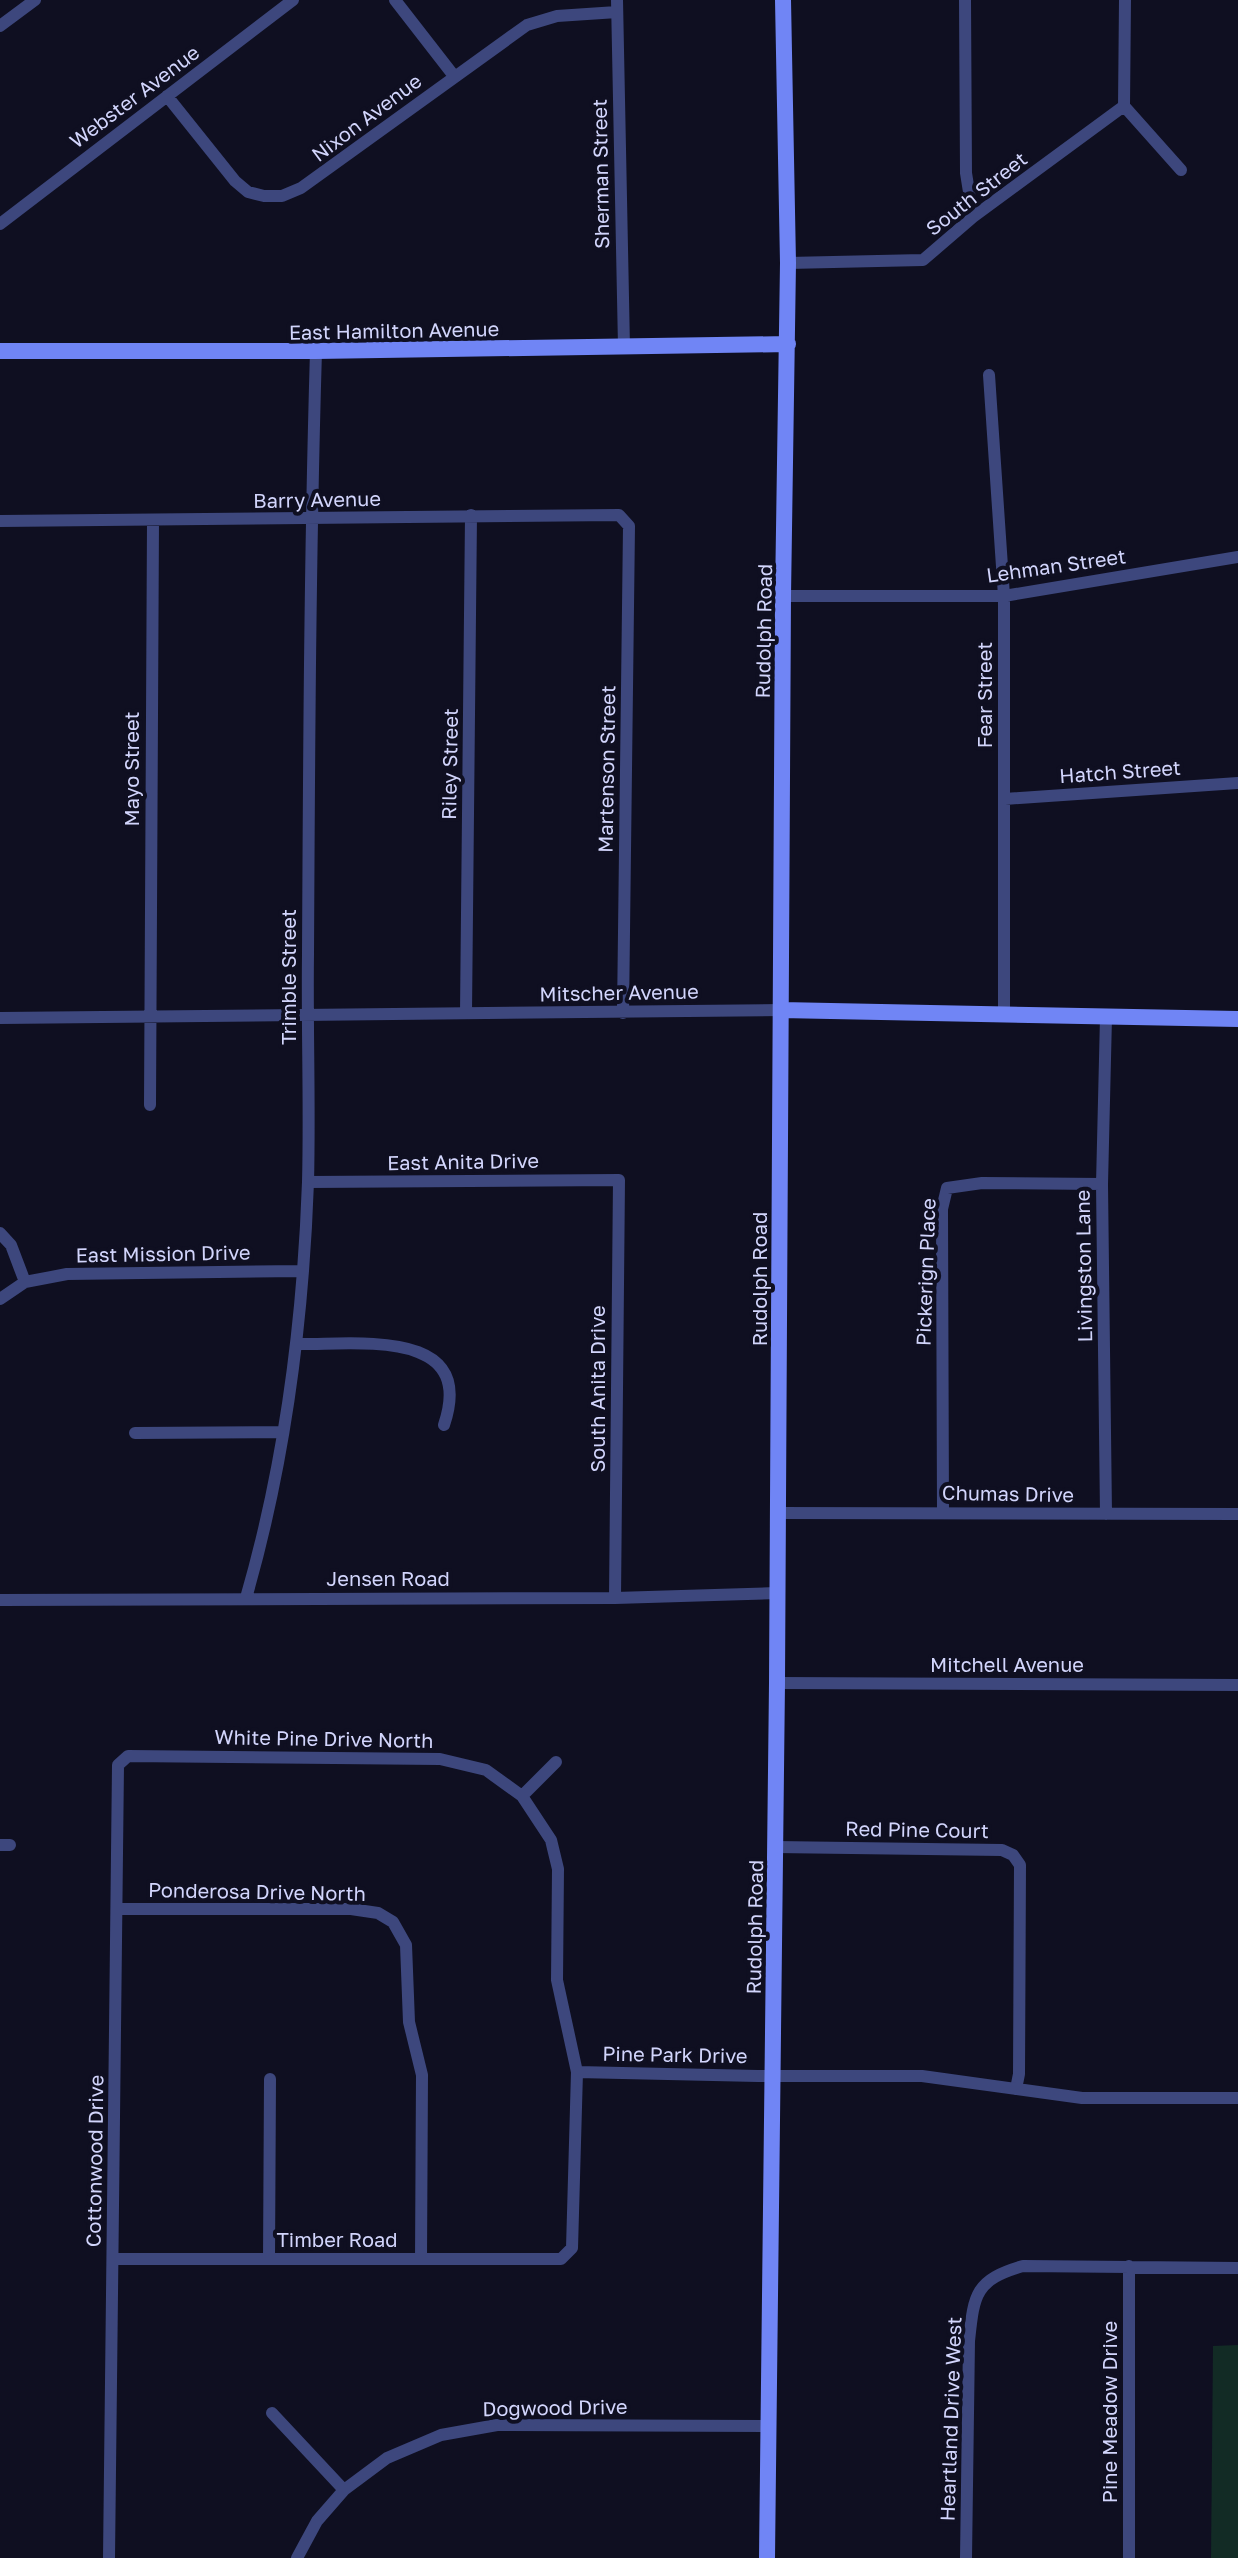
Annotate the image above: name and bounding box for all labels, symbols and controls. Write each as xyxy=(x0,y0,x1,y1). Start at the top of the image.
street label: Webster Avenue xyxy=(65,40,203,152)
street label: Nixon Avenue xyxy=(306,68,426,166)
street label: Sherman Street xyxy=(587,99,613,249)
street label: South Street xyxy=(921,146,1031,240)
street label: East Hamilton Avenue xyxy=(289,316,499,344)
street label: Barry Avenue xyxy=(253,486,381,512)
street label: Lehman Street xyxy=(985,543,1127,587)
street label: Rudolph Road xyxy=(750,563,776,699)
street label: Fear Street xyxy=(972,642,996,748)
street label: Martenson Street xyxy=(593,685,619,853)
street label: Riley Street xyxy=(436,708,462,820)
street label: Mayo Street xyxy=(119,711,143,827)
street label: Hatch Street xyxy=(1058,755,1182,787)
street label: Trimble Street xyxy=(276,909,300,1045)
street label: Mitscher Avenue xyxy=(539,979,699,1005)
street label: East Anita Drive xyxy=(387,1148,539,1174)
street label: Livingston Lane xyxy=(1070,1189,1096,1343)
street label: Pickerign Place xyxy=(910,1198,940,1346)
street label: Rudolph Road xyxy=(747,1212,771,1346)
street label: East Mission Drive xyxy=(75,1239,251,1267)
street label: South Anita Drive xyxy=(585,1305,609,1473)
street label: Chumas Drive xyxy=(942,1480,1074,1506)
street label: Jensen Road xyxy=(326,1566,450,1590)
street label: Mitchell Avenue xyxy=(930,1652,1084,1676)
street label: White Pine Drive North xyxy=(214,1724,434,1752)
street label: Red Pine Court xyxy=(845,1816,989,1842)
street label: Rudolph Road xyxy=(741,1859,767,1995)
street label: Ponderosa Drive North xyxy=(148,1877,366,1905)
street label: Pine Park Drive xyxy=(602,2041,748,2067)
street label: Cottonwood Drive xyxy=(80,2075,108,2247)
street label: Timber Road xyxy=(276,2227,398,2251)
street label: Heartland Drive West xyxy=(934,2316,966,2522)
street label: Pine Meadow Drive xyxy=(1097,2321,1121,2503)
street label: Dogwood Drive xyxy=(482,2394,628,2420)

